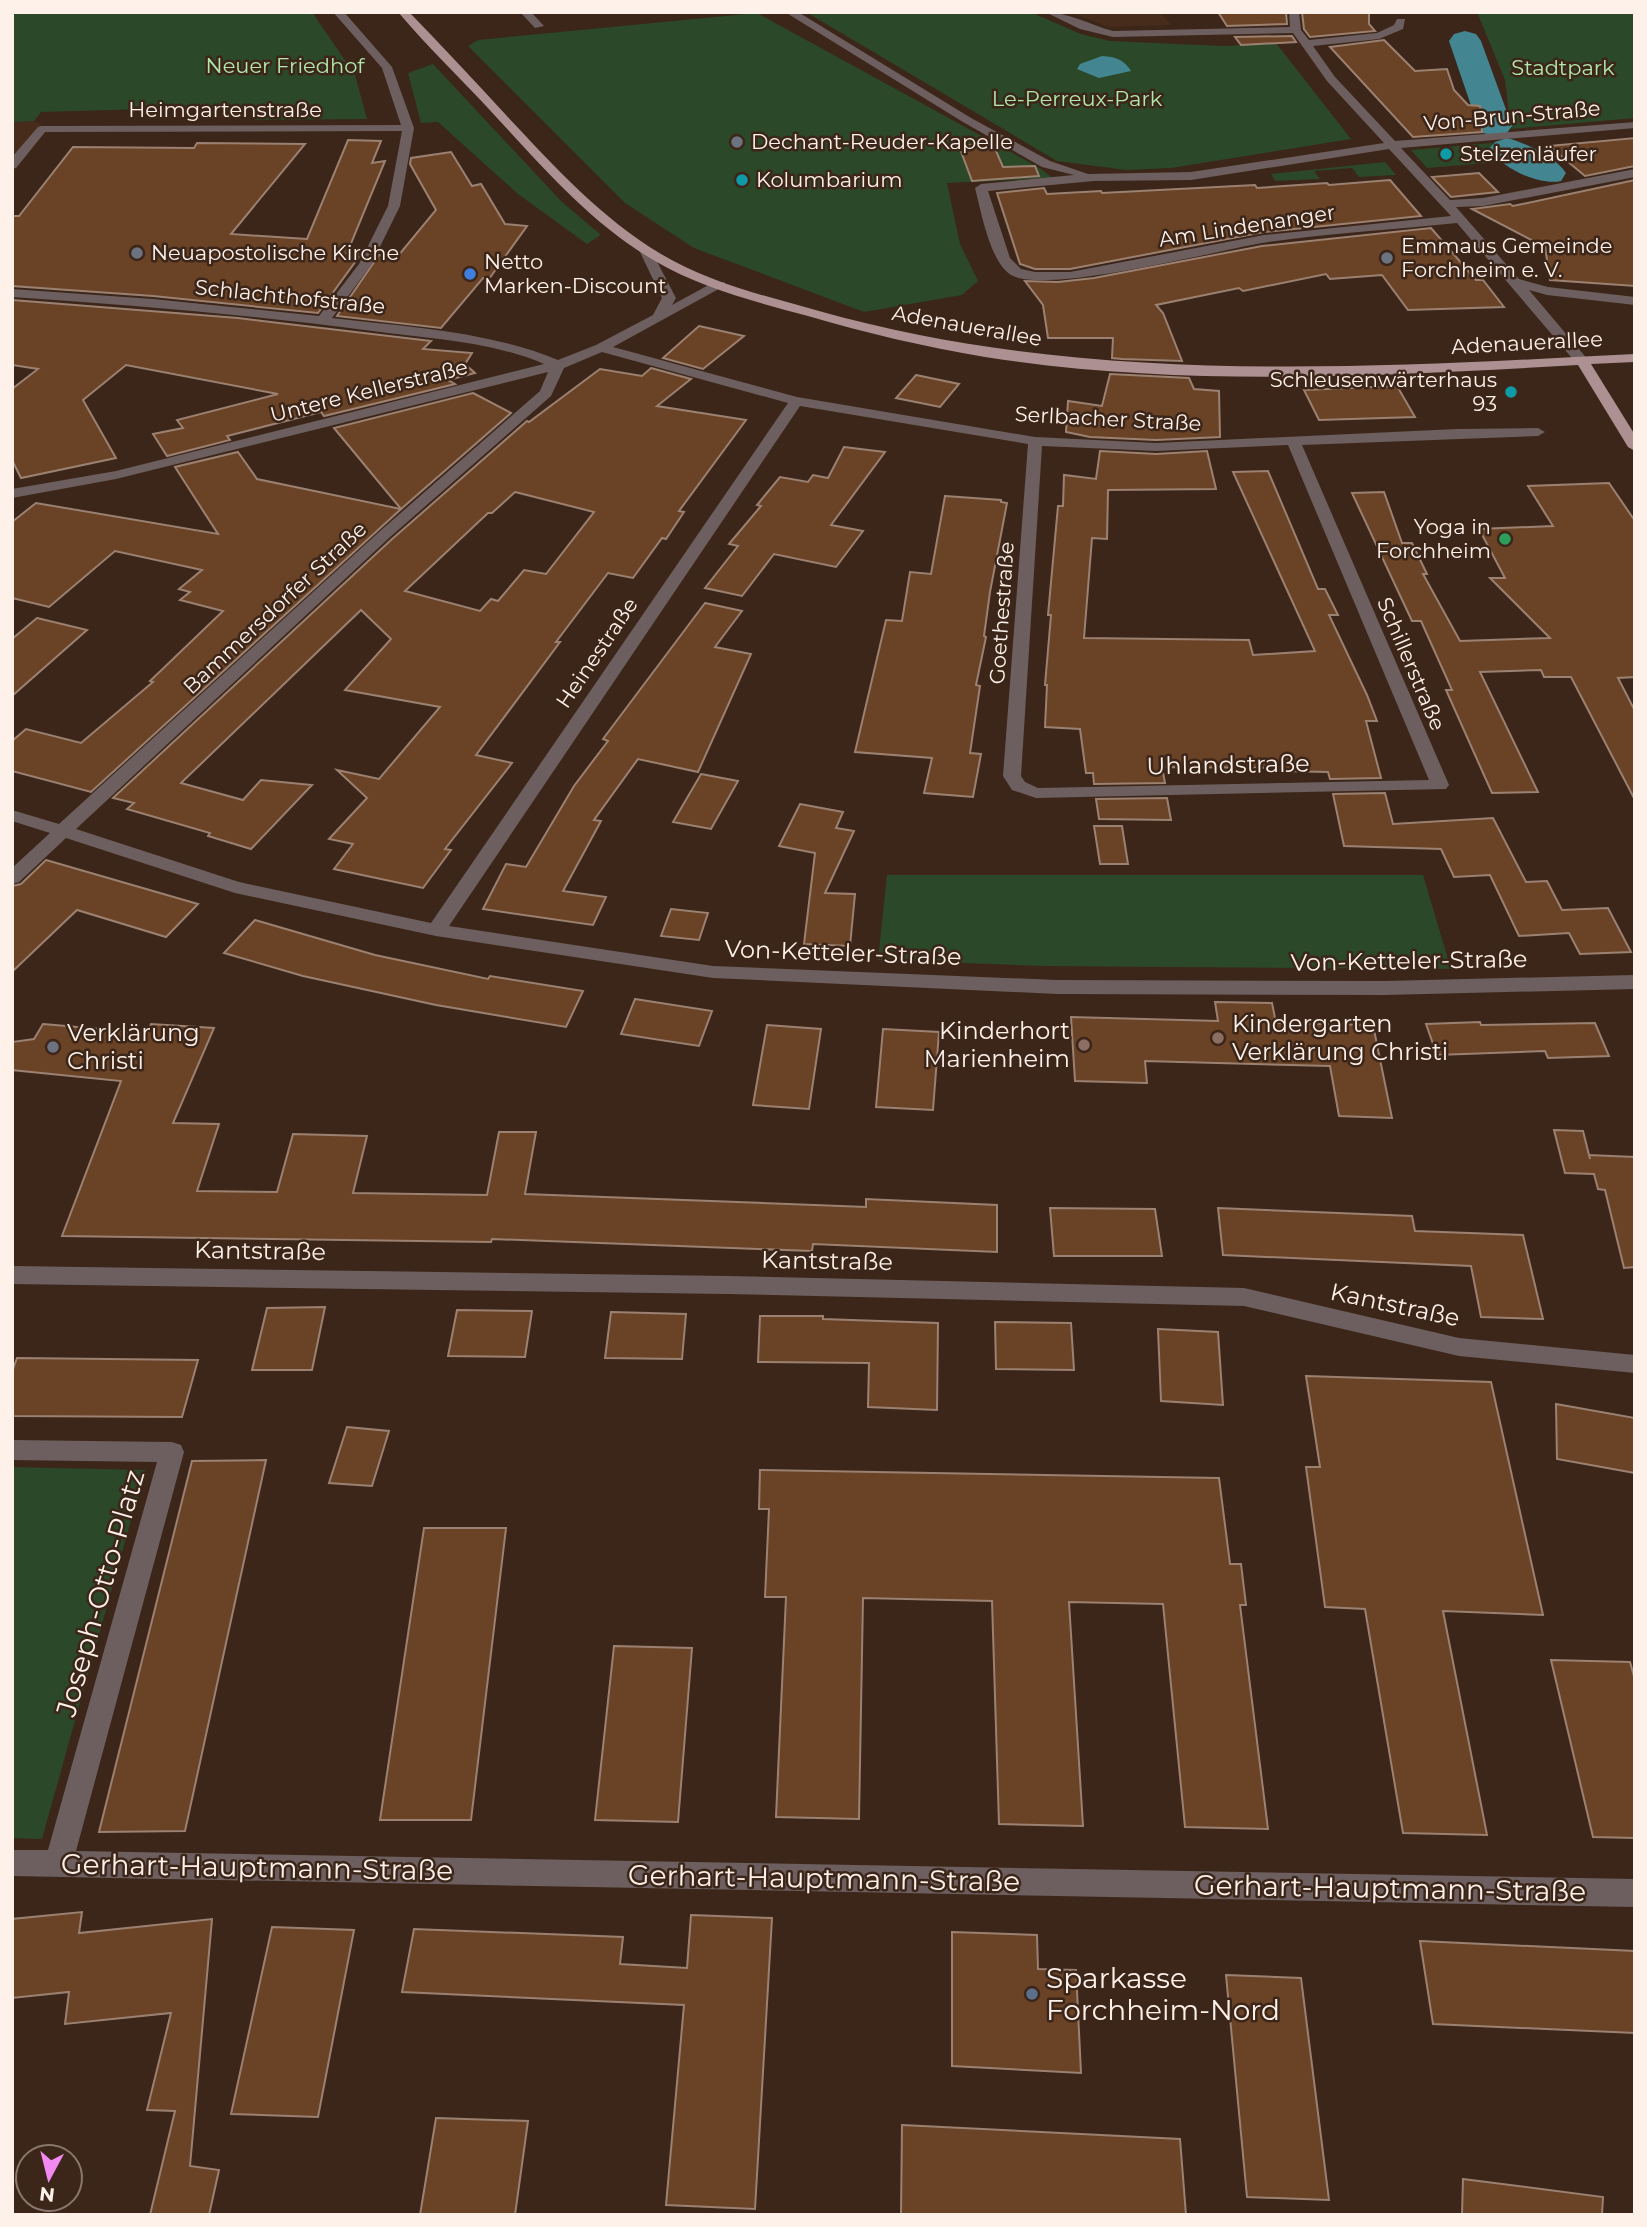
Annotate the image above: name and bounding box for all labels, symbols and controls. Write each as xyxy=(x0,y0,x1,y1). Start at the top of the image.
park label: Neuer Friedhof xyxy=(206,53,365,78)
park label: Stadtpark xyxy=(1511,55,1615,80)
park label: Le-Perreux-Park xyxy=(992,86,1163,111)
street label: Von-Brun-Straße xyxy=(1423,95,1601,136)
street label: Heimgartenstraße xyxy=(128,97,322,122)
place label: Dechant-Reuder-Kapelle xyxy=(751,129,1013,154)
marker: Dechant-Reuder-Kapelle xyxy=(729,134,745,150)
place label: Stelzenläufer xyxy=(1460,141,1597,166)
marker: Stelzenläufer xyxy=(1438,146,1454,162)
place label: Kolumbarium xyxy=(756,167,903,192)
marker: Kolumbarium xyxy=(734,172,750,188)
street label: Am Lindenanger xyxy=(1157,199,1337,252)
place label: Emmaus Gemeinde Forchheim e. V. xyxy=(1401,233,1613,282)
place label: Neuapostolische Kirche xyxy=(151,240,399,265)
marker: Neuapostolische Kirche xyxy=(129,245,145,261)
place label: Netto Marken-Discount xyxy=(484,249,667,298)
marker: Emmaus Gemeinde Forchheim e. V. xyxy=(1379,250,1395,266)
marker: Netto Marken-Discount xyxy=(462,266,478,282)
street label: Schlachthofstraße xyxy=(194,274,386,319)
street label: Adenauerallee xyxy=(890,300,1044,351)
street label: Adenauerallee xyxy=(1450,326,1603,359)
street label: Untere Kellerstraße xyxy=(267,354,470,427)
place label: Schleusenwärterhaus 93 xyxy=(1270,367,1497,416)
marker: Schleusenwärterhaus 93 xyxy=(1503,384,1519,400)
street label: Serlbacher Straße xyxy=(1014,401,1202,436)
place label: Yoga in Forchheim xyxy=(1376,514,1491,563)
street label: Bammersdorfer Straße xyxy=(178,516,372,699)
marker: Yoga in Forchheim xyxy=(1497,531,1513,547)
street label: Goethestraße xyxy=(984,541,1019,685)
street label: Heinestraße xyxy=(551,593,643,713)
street label: Schillerstraße xyxy=(1372,593,1451,734)
street label: Uhlandstraße xyxy=(1146,749,1310,780)
street label: Von-Ketteler-Straße xyxy=(724,934,962,971)
street label: Von-Ketteler-Straße xyxy=(1290,944,1528,977)
place label: Kindergarten Verklärung Christi xyxy=(1232,1009,1448,1066)
place label: Kinderhort Marienheim xyxy=(924,1016,1070,1073)
place label: Verklärung Christi xyxy=(67,1018,200,1075)
marker: Kindergarten Verklärung Christi xyxy=(1210,1030,1226,1046)
marker: Kinderhort Marienheim xyxy=(1076,1037,1092,1053)
marker: Verklärung Christi xyxy=(45,1039,61,1055)
street label: Kantstraße xyxy=(194,1235,326,1266)
street label: Kantstraße xyxy=(761,1245,893,1276)
street label: Kantstraße xyxy=(1328,1277,1463,1332)
street label: Joseph-Otto-Platz xyxy=(48,1466,151,1721)
street label: Gerhart-Hauptmann-Straße xyxy=(61,1847,453,1887)
street label: Gerhart-Hauptmann-Straße xyxy=(628,1858,1020,1898)
street label: Gerhart-Hauptmann-Straße xyxy=(1194,1868,1586,1908)
place label: Sparkasse Forchheim-Nord xyxy=(1046,1961,1280,2027)
marker: Sparkasse Forchheim-Nord xyxy=(1024,1986,1040,2002)
north arrow xyxy=(14,2143,84,2213)
text: N xyxy=(38,2182,56,2207)

